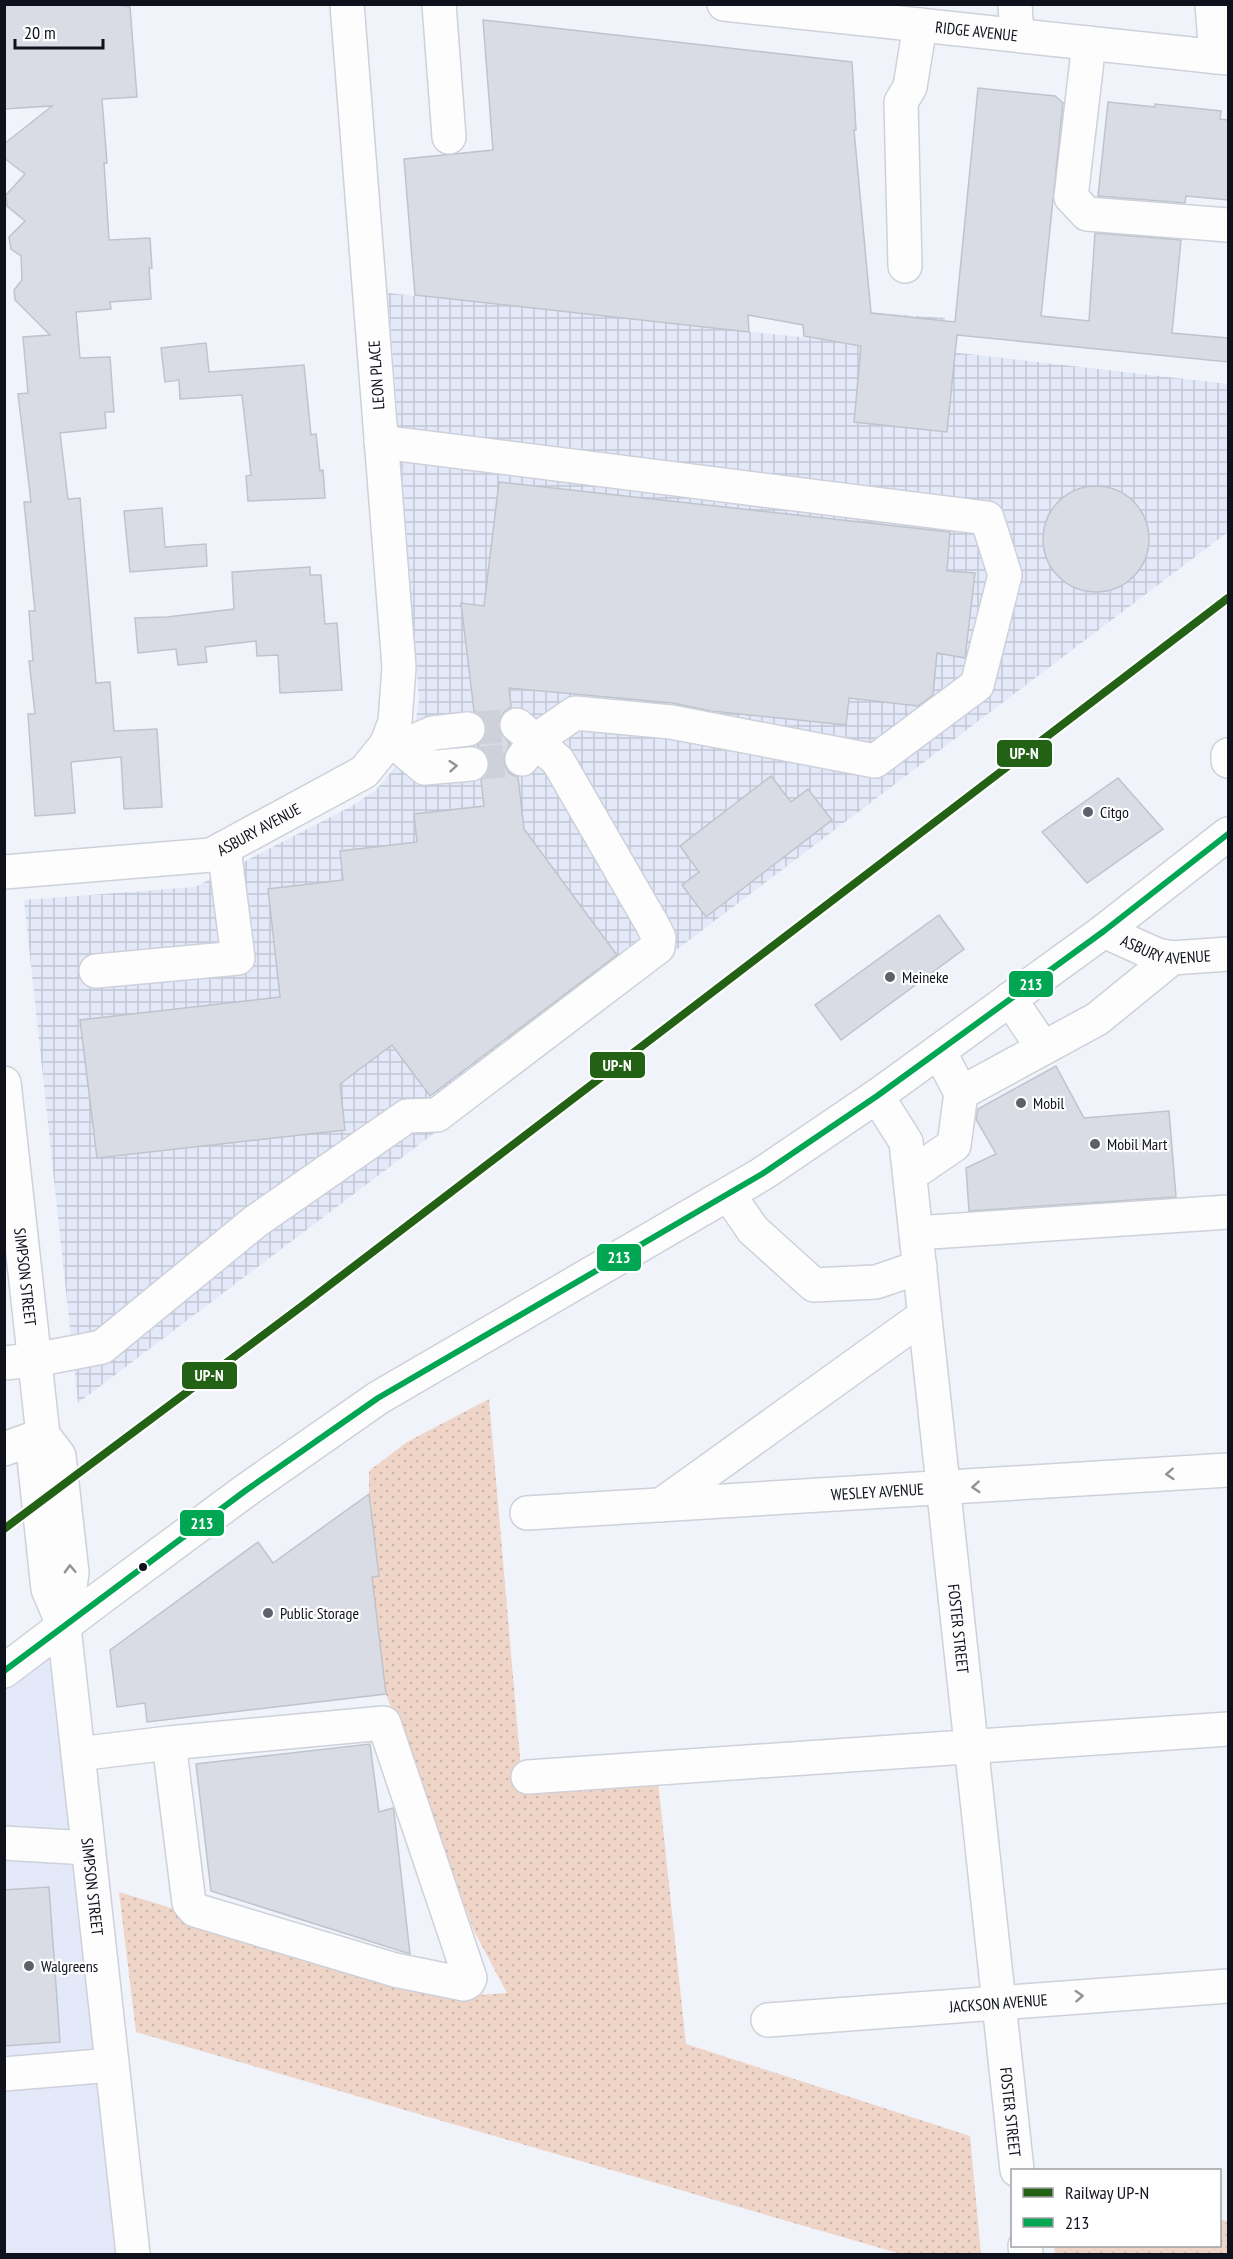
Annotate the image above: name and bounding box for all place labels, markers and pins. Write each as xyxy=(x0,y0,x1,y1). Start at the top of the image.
place label: Citgo xyxy=(1100,802,1129,822)
marker: Citgo xyxy=(1081,805,1095,819)
place label: Meineke xyxy=(902,967,949,987)
marker: Meineke xyxy=(883,970,897,984)
place label: Mobil xyxy=(1033,1093,1065,1113)
marker: Mobil xyxy=(1014,1096,1028,1110)
place label: Mobil Mart xyxy=(1107,1134,1168,1154)
marker: Mobil Mart xyxy=(1088,1137,1102,1151)
unlabelled marker xyxy=(137,1561,149,1573)
place label: Public Storage xyxy=(280,1603,359,1623)
marker: Public Storage xyxy=(261,1606,275,1620)
place label: Walgreens xyxy=(41,1956,98,1976)
marker: Walgreens xyxy=(22,1959,36,1973)

